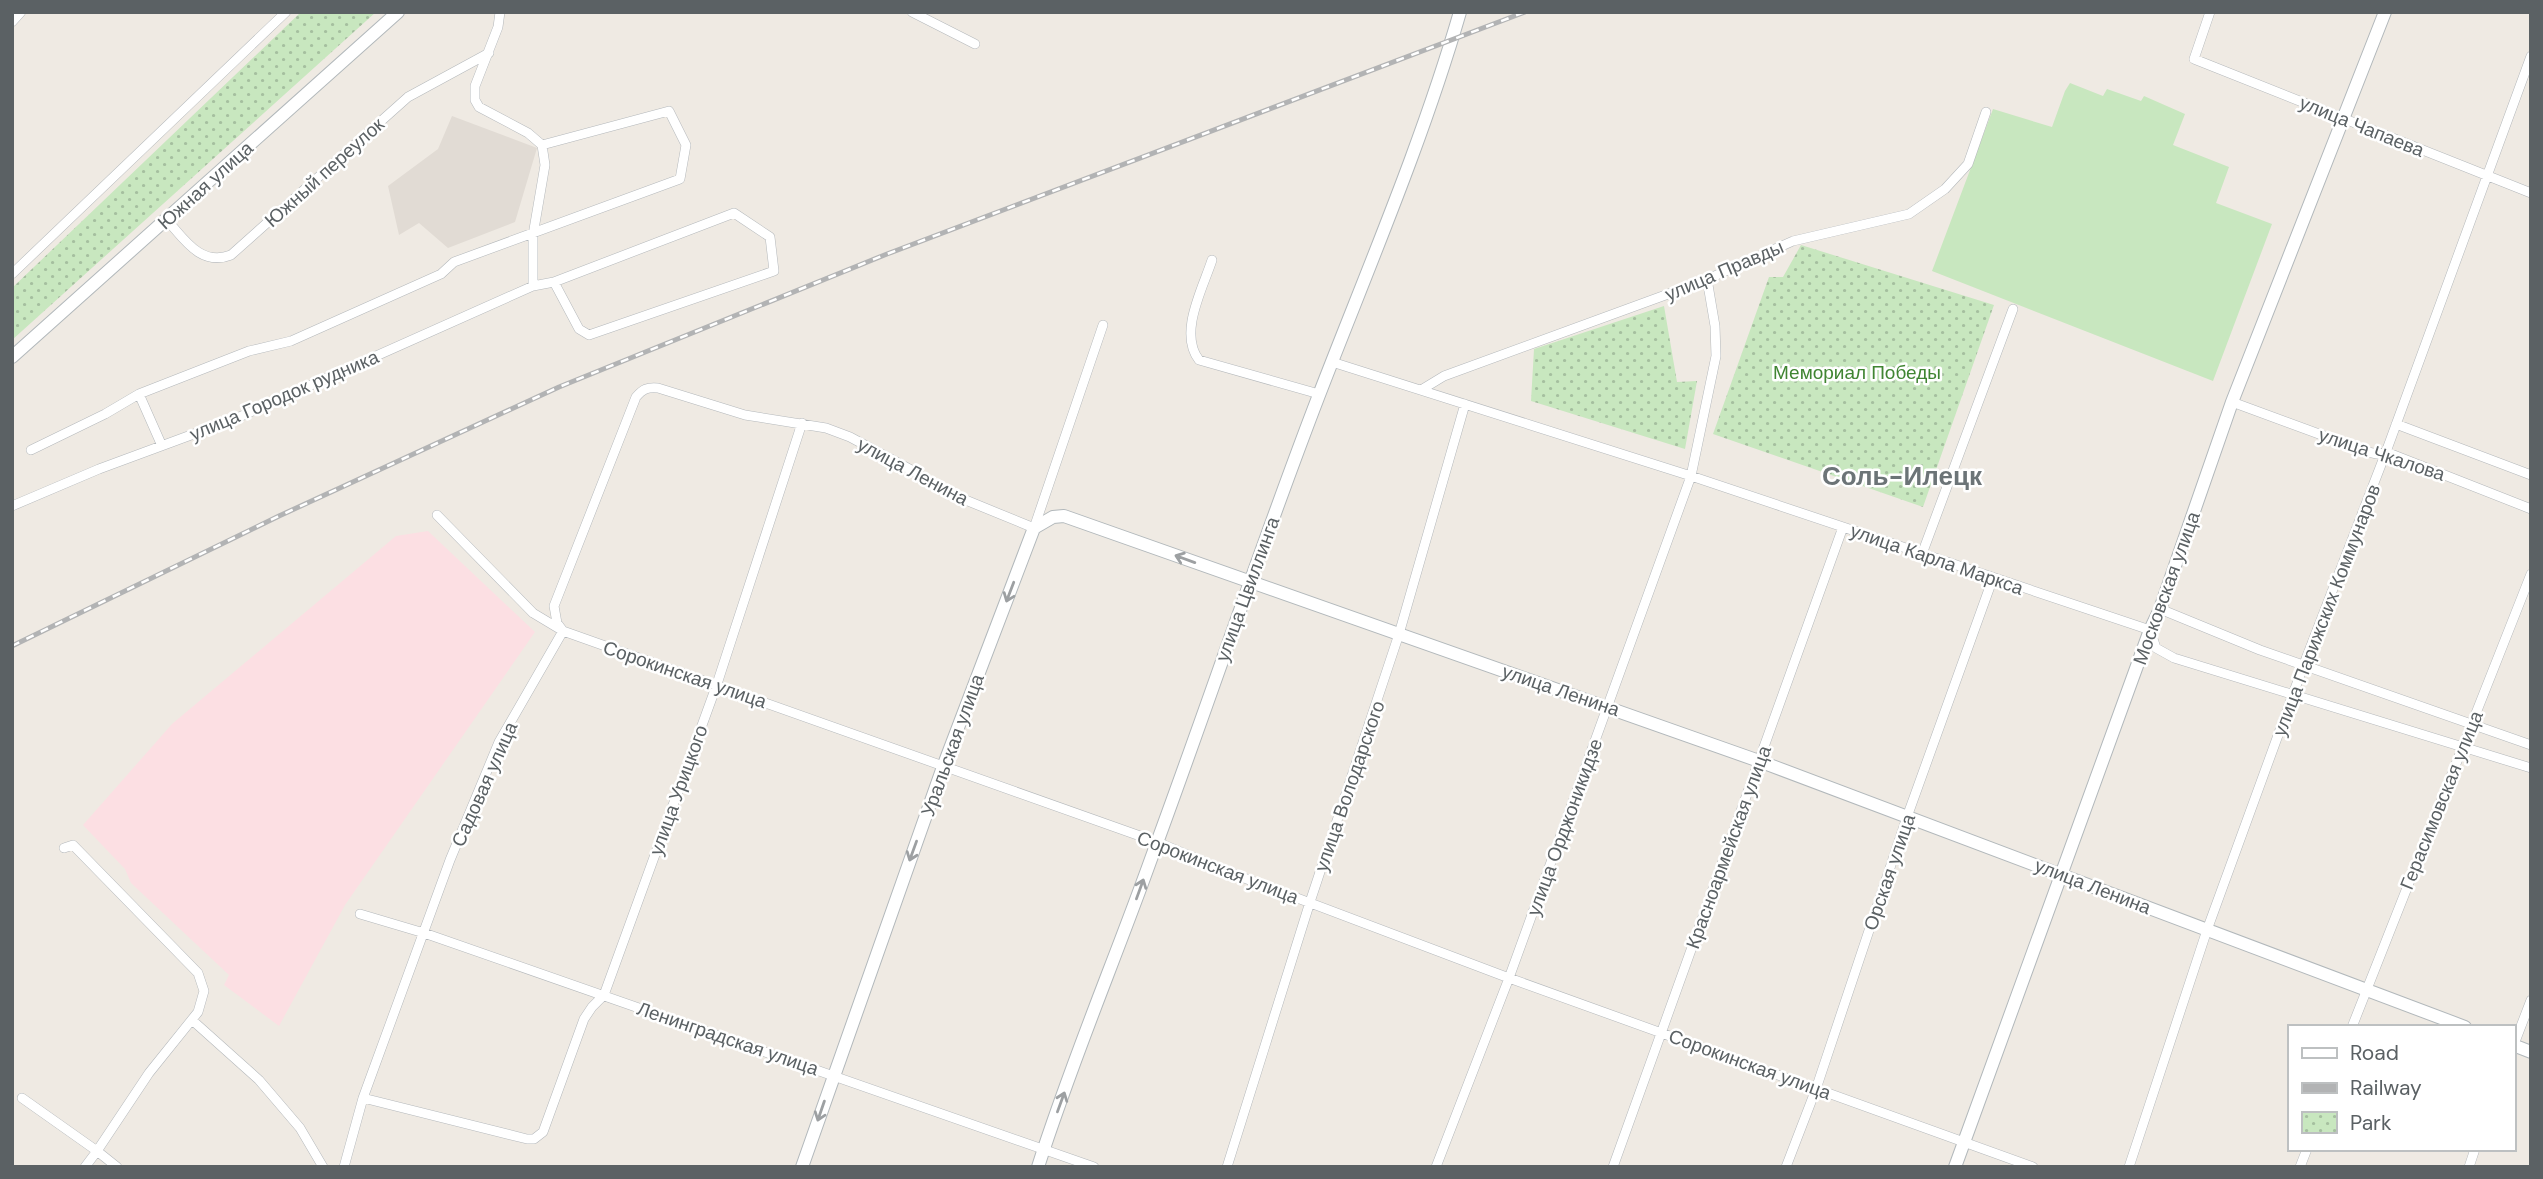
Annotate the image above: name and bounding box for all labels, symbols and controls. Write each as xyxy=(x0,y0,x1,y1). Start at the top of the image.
street label: улица Чапаева xyxy=(2296,90,2428,163)
street label: Южный переулок xyxy=(259,112,390,233)
street label: Южная улица xyxy=(152,135,259,235)
street label: улица Правды xyxy=(1661,234,1787,307)
street label: улица Городок рудника xyxy=(186,344,383,447)
park label: Мемориал Победы xyxy=(1773,360,1941,385)
street label: улица Чкалова xyxy=(2315,422,2449,487)
street label: улица Ленина xyxy=(853,432,973,511)
district label: Соль-Илецк xyxy=(1822,459,1983,493)
street label: улица Парижских Коммунаров xyxy=(2267,481,2386,740)
street label: Московская улица xyxy=(2127,508,2206,668)
street label: улица Цвиллинга xyxy=(1210,513,1285,665)
street label: улица Карла Маркса xyxy=(1847,518,2027,601)
one-way arrow xyxy=(1174,552,1196,565)
one-way arrow xyxy=(1003,580,1015,602)
street label: Сорокинская улица xyxy=(600,635,770,714)
street label: улица Ленина xyxy=(1499,659,1623,722)
street label: Уральская улица xyxy=(915,670,990,820)
street label: улица Володарского xyxy=(1308,697,1391,875)
street label: Герасимовская улица xyxy=(2394,707,2489,893)
street label: Садовая улица xyxy=(446,717,523,851)
street label: улица Урицкого xyxy=(643,722,714,859)
street label: улица Орджоникидзе xyxy=(1521,735,1608,919)
street label: Красноармейская улица xyxy=(1680,742,1777,952)
street label: Орская улица xyxy=(1858,810,1921,934)
street label: Сорокинская улица xyxy=(1133,825,1303,910)
one-way arrow xyxy=(906,839,918,861)
street label: улица Ленина xyxy=(2031,853,2155,920)
one-way arrow xyxy=(1135,879,1147,901)
street label: Ленинградская улица xyxy=(634,996,822,1081)
street label: Сорокинская улица xyxy=(1665,1023,1835,1106)
legend xyxy=(2288,1025,2515,1151)
text: Road xyxy=(2350,1039,2399,1067)
text: Railway xyxy=(2350,1074,2422,1102)
one-way arrow xyxy=(1056,1092,1068,1114)
one-way arrow xyxy=(814,1100,826,1122)
text: Park xyxy=(2350,1109,2392,1137)

